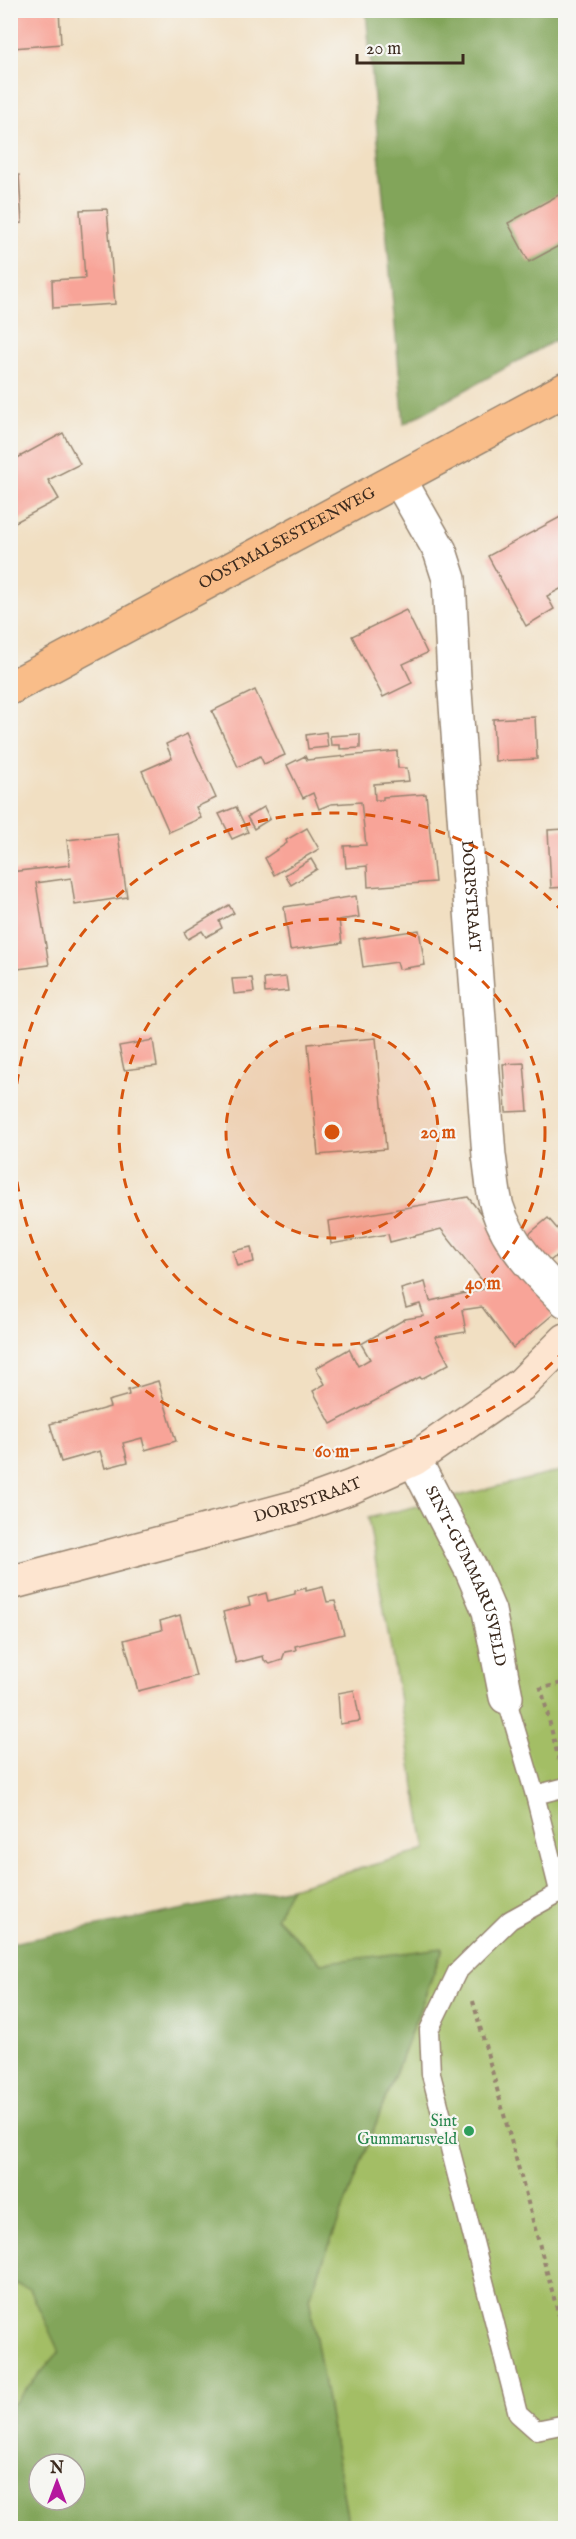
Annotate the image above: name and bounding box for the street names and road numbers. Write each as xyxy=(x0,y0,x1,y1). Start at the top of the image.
street label: OOSTMALSESTEENWEG xyxy=(196,483,380,594)
street label: DORPSTRAAT xyxy=(456,839,484,953)
street label: DORPSTRAAT xyxy=(252,1473,365,1528)
street label: SINT-GUMMARUSVELD xyxy=(420,1483,510,1668)

